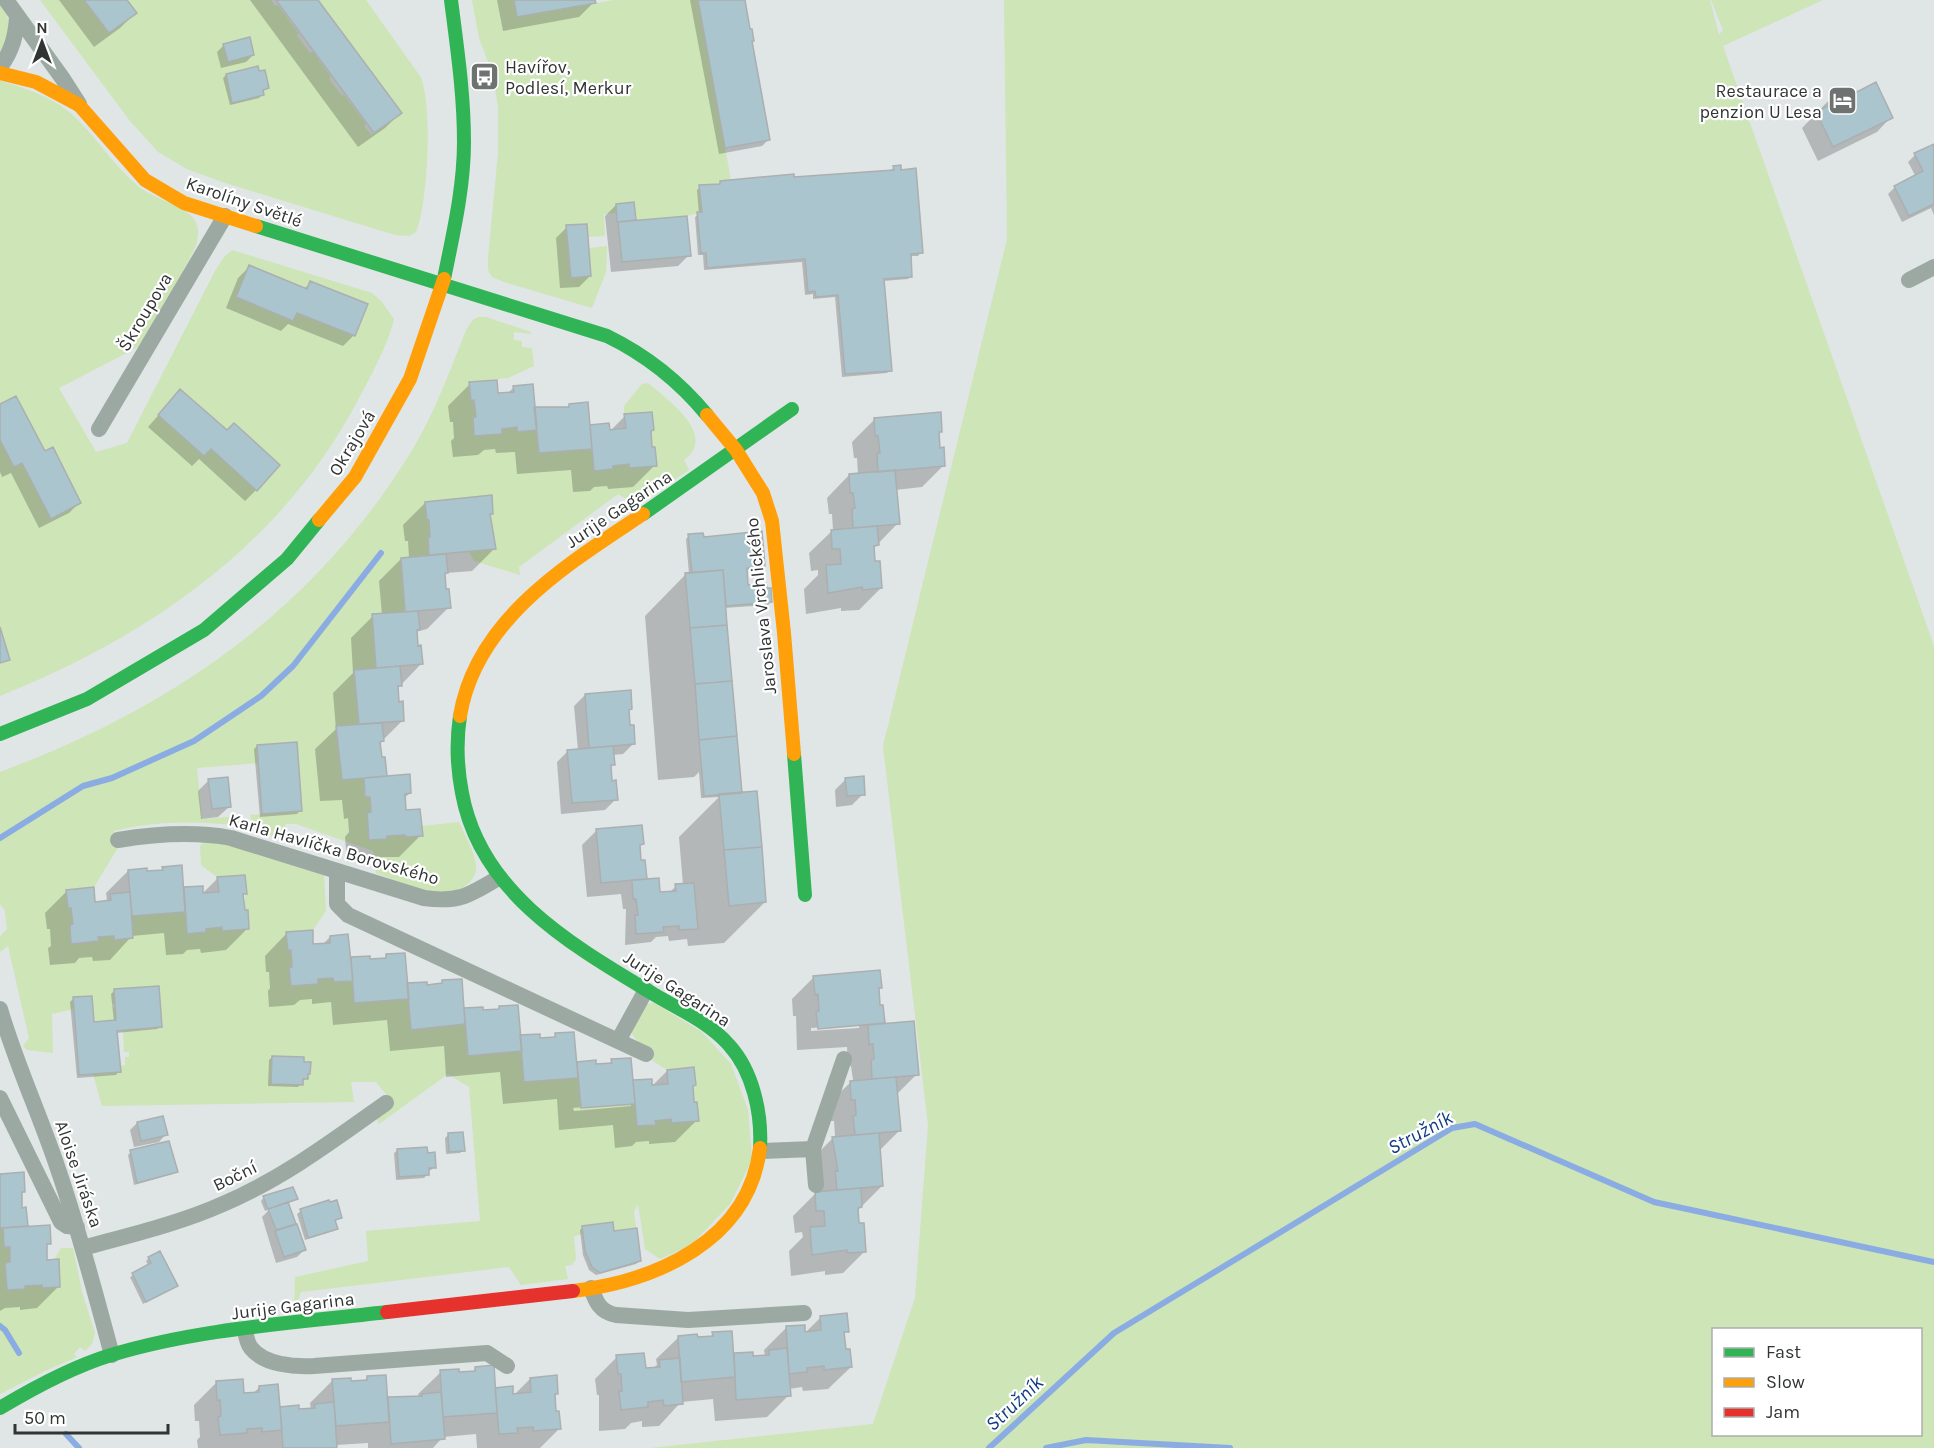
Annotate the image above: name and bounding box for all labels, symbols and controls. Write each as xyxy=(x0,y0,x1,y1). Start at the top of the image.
north arrow xyxy=(12,12,72,72)
text: N xyxy=(36,18,48,37)
place label: Havířov, Podlesí, Merkur xyxy=(505,56,632,99)
bus stop icon: Havířov, Podlesí, Merkur xyxy=(468,61,500,93)
place label: Restaurace a penzion U Lesa xyxy=(1699,80,1822,123)
hotel icon: Restaurace a penzion U Lesa xyxy=(1827,85,1859,117)
street label: Karolíny Světlé xyxy=(183,172,305,232)
street label: Škroupova xyxy=(113,269,177,355)
street label: Okrajová xyxy=(324,406,380,480)
street label: Jurije Gagarina xyxy=(562,465,676,553)
street label: Jaroslava Vrchlického xyxy=(741,517,781,695)
street label: Karla Havlíčka Borovského xyxy=(226,808,442,890)
street label: Jurije Gagarina xyxy=(619,946,735,1032)
water label: Stružník xyxy=(1384,1105,1457,1159)
street label: Aloise Jiráska xyxy=(50,1117,108,1231)
street label: Boční xyxy=(209,1156,261,1196)
street label: Jurije Gagarina xyxy=(230,1288,356,1324)
legend xyxy=(1712,1328,1922,1436)
text: Fast xyxy=(1766,1341,1801,1363)
water label: Stružník xyxy=(981,1370,1049,1436)
text: Slow xyxy=(1766,1371,1805,1393)
scale bar xyxy=(15,1397,168,1435)
text: Jam xyxy=(1766,1401,1800,1423)
text: 50 m xyxy=(24,1407,66,1429)

